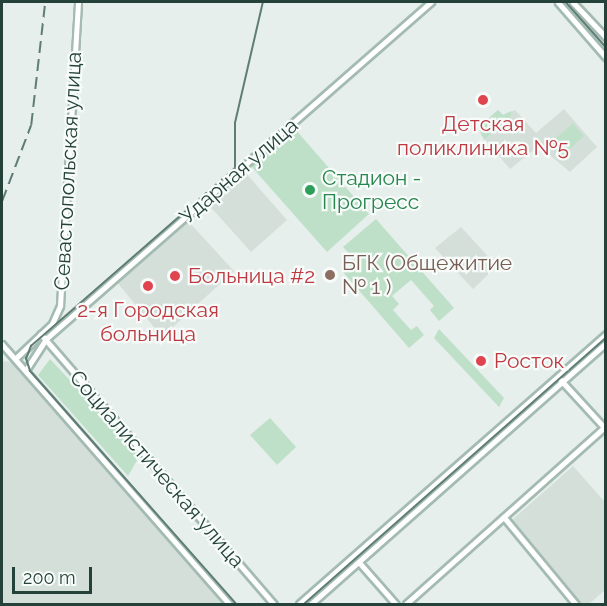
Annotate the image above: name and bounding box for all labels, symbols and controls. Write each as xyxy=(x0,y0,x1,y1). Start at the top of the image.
street label: Севастопольская улица xyxy=(49,51,87,291)
marker: Детская поликлиника №5 xyxy=(474,91,492,109)
place label: Детская поликлиника №5 xyxy=(397,111,569,161)
street label: Ударная улица xyxy=(175,113,303,229)
place label: Стадион - Прогресс xyxy=(322,165,421,215)
marker: Стадион - Прогресс xyxy=(303,183,317,197)
place label: БГК (Общежитие № 1 ) xyxy=(342,250,512,300)
place label: Больница #2 xyxy=(188,263,315,289)
marker: Больница #2 xyxy=(166,267,184,285)
marker: БГК (Общежитие № 1 ) xyxy=(323,268,337,282)
marker: 2-я Городская больница xyxy=(139,277,157,295)
place label: 2-я Городская больница xyxy=(77,297,219,347)
place label: Росток xyxy=(494,348,565,374)
marker: Росток xyxy=(472,352,490,370)
street label: Социалистическая улица xyxy=(64,365,250,573)
scale bar xyxy=(15,555,94,593)
text: 200 m xyxy=(23,567,76,588)

